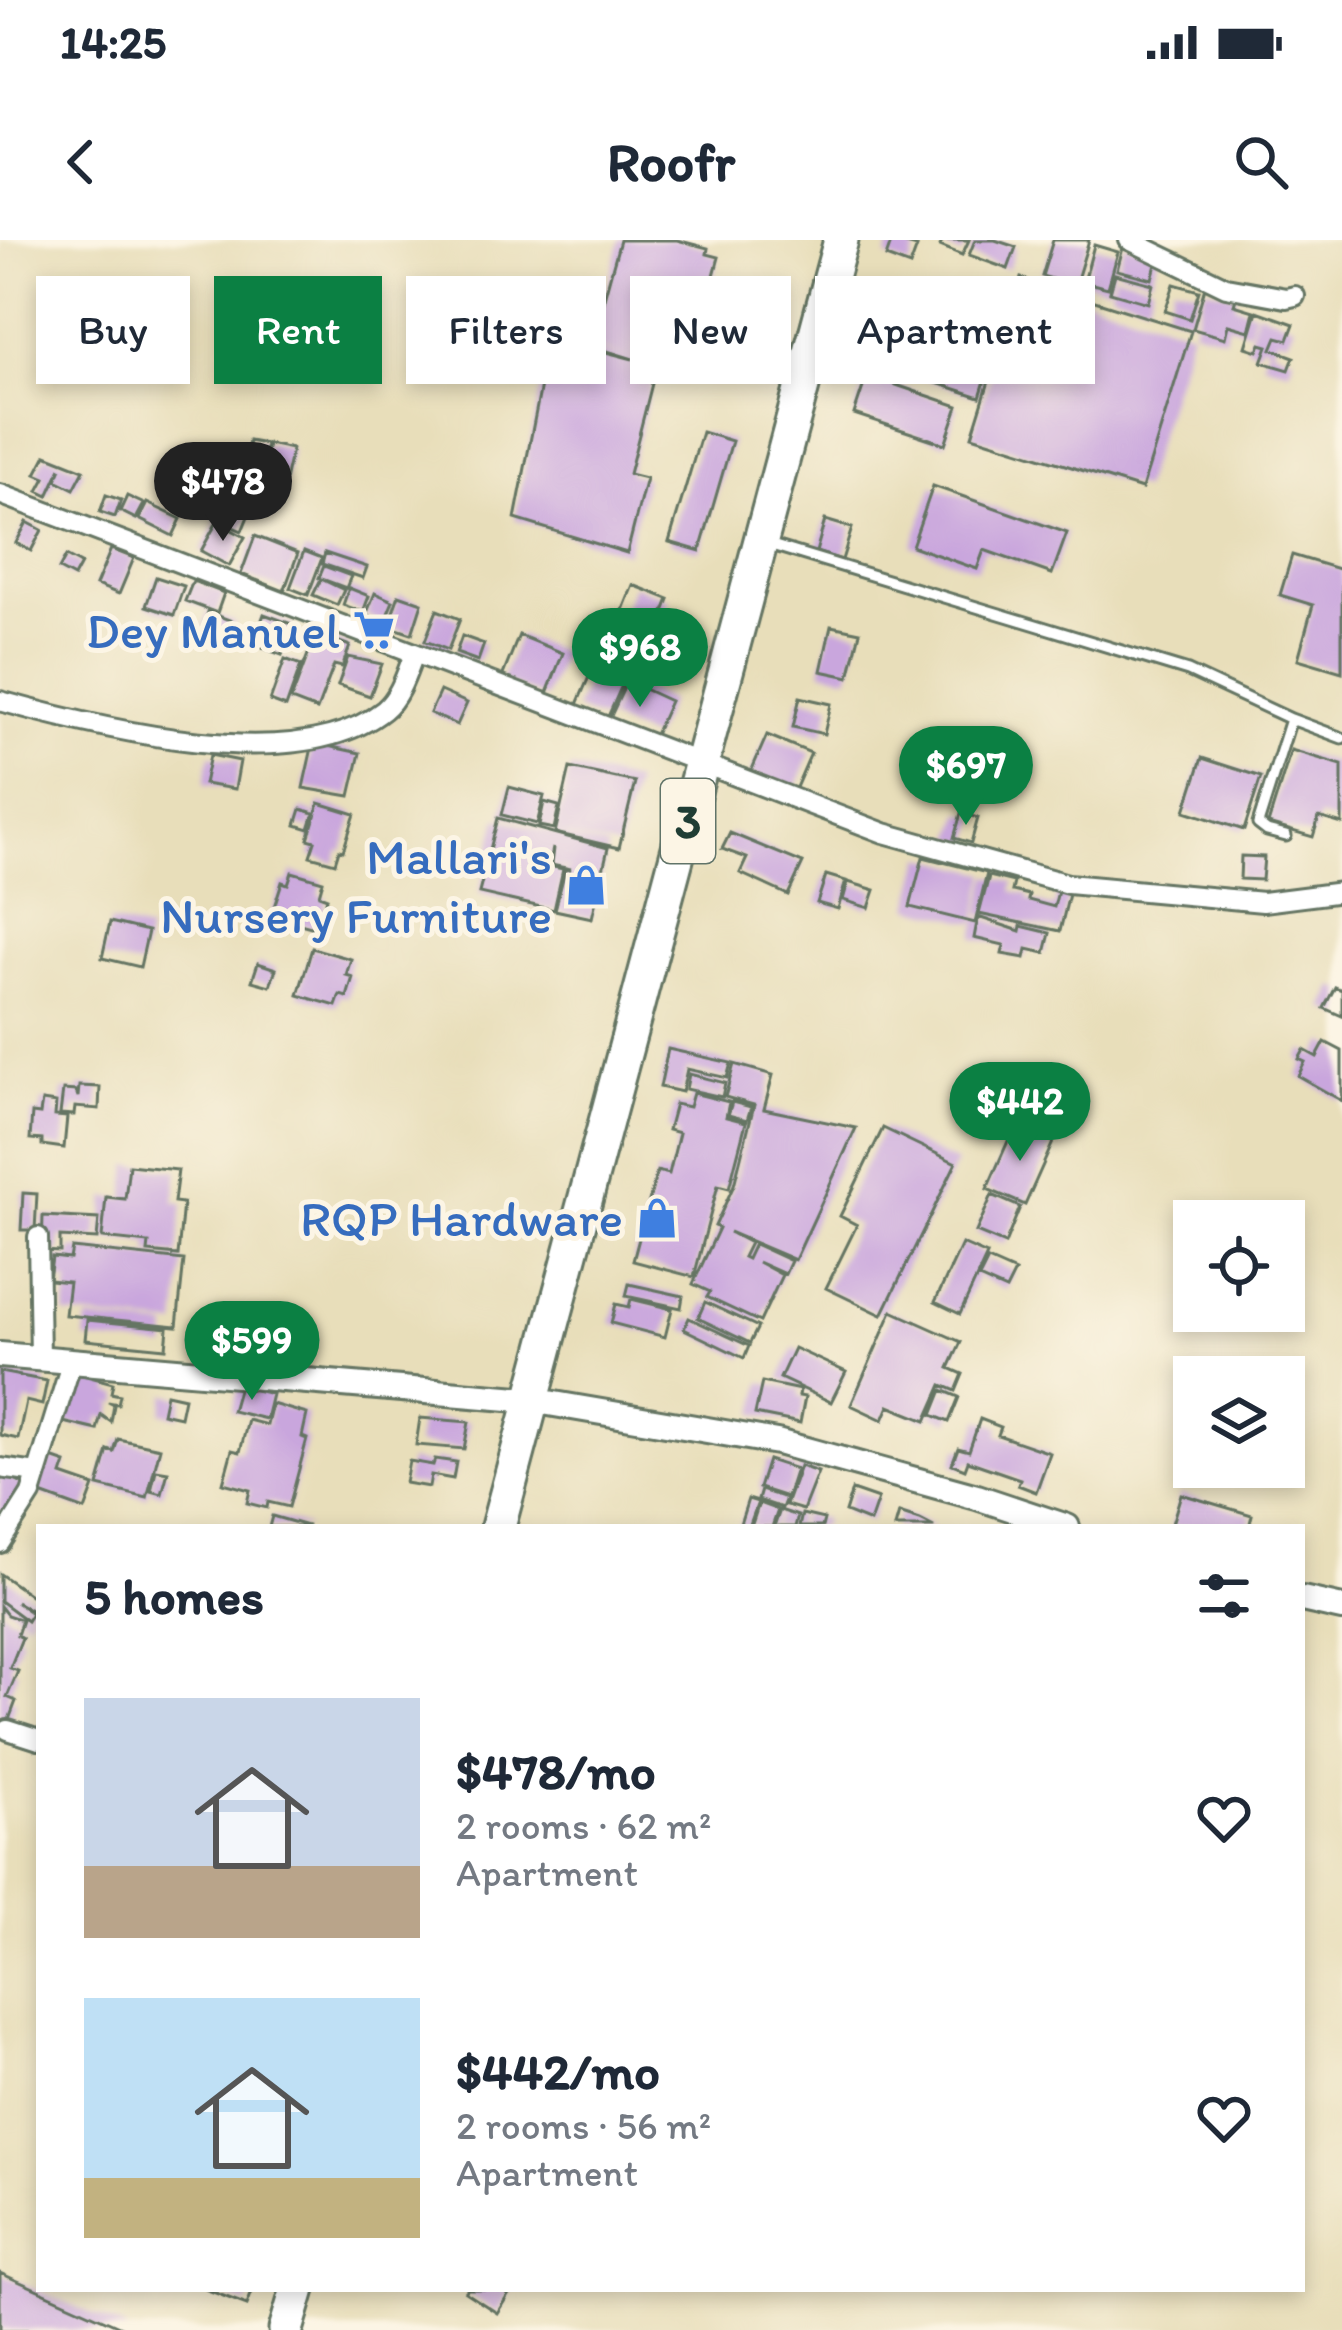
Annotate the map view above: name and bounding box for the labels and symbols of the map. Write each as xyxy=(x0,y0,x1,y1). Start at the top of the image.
pin: $478 xyxy=(152,442,294,544)
place label: Dey Manuel xyxy=(86,600,340,661)
supermarket icon: Dey Manuel xyxy=(351,607,397,653)
pin: $968 xyxy=(569,608,711,710)
pin: $697 xyxy=(895,726,1037,828)
road number: 3 xyxy=(661,779,715,863)
place label: Mallari's Nursery Furniture xyxy=(160,826,552,946)
shop icon: Mallari's Nursery Furniture xyxy=(563,862,609,908)
pin: $442 xyxy=(949,1062,1091,1164)
place label: RQP Hardware xyxy=(300,1188,623,1249)
shop icon: RQP Hardware xyxy=(634,1195,680,1241)
pin: $599 xyxy=(181,1301,323,1403)

